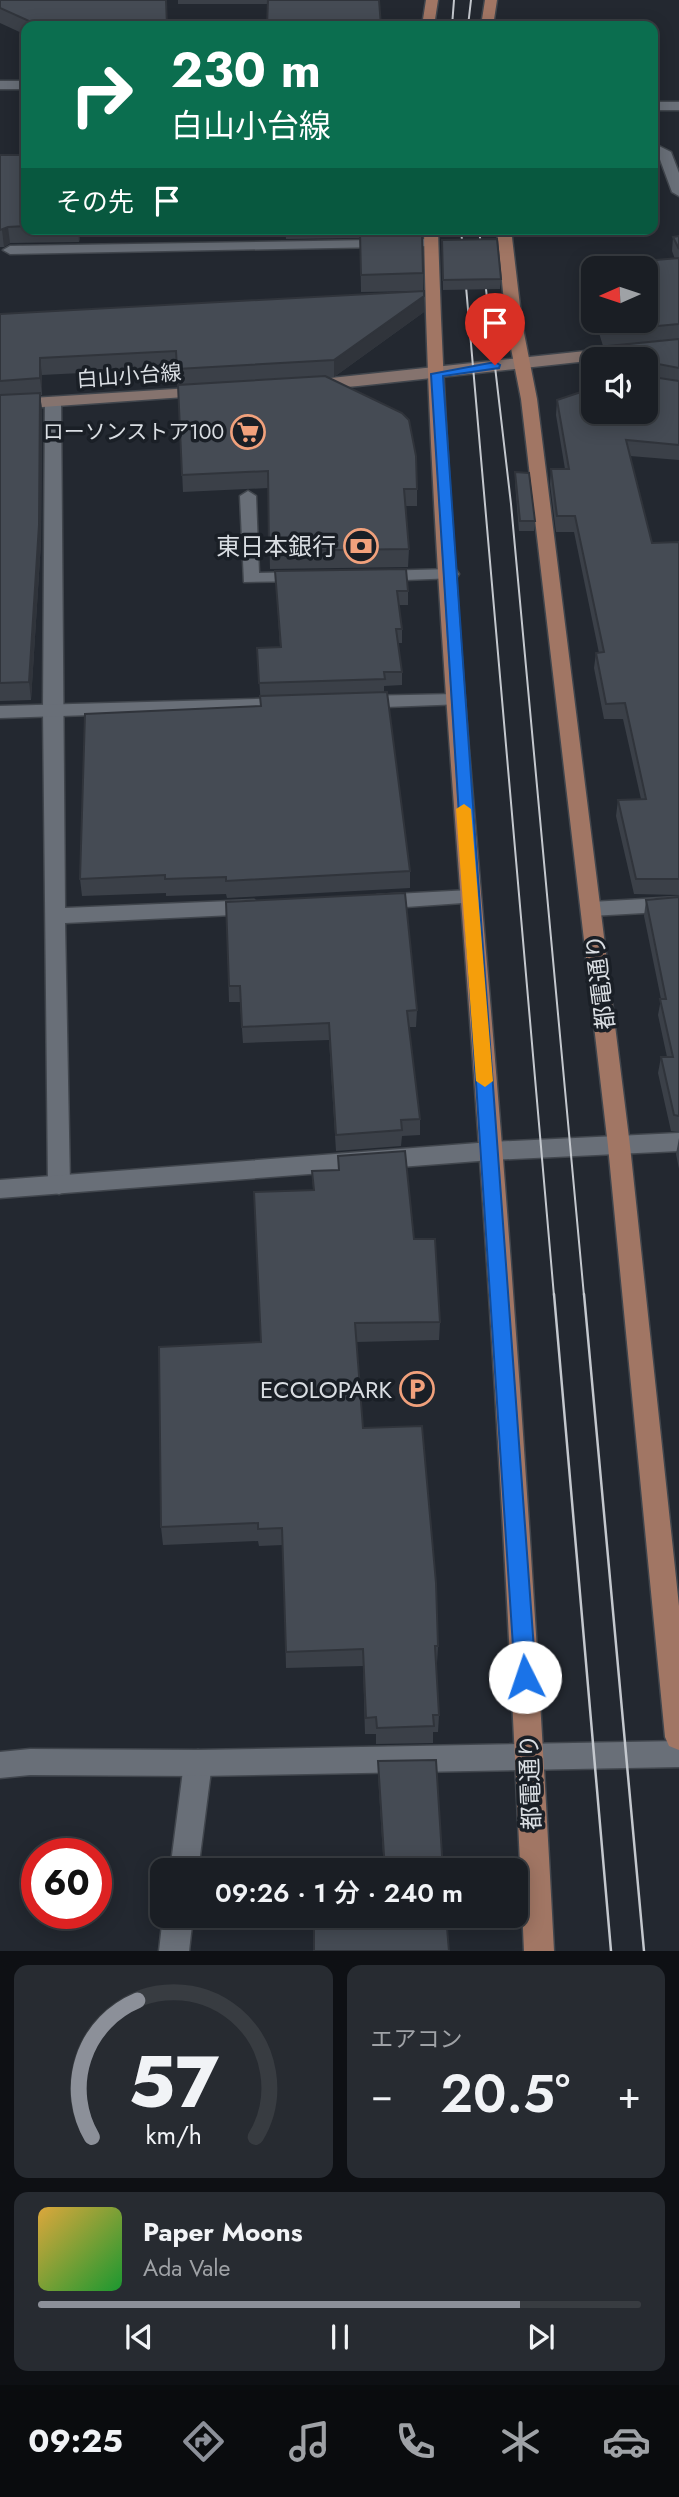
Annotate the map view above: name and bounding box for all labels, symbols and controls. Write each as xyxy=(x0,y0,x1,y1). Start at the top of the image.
text: 230 m xyxy=(171,35,321,105)
icon: right xyxy=(56,49,147,140)
text: 白山小台線 xyxy=(171,103,331,149)
icon: arrive xyxy=(148,182,186,220)
text: その先 xyxy=(56,183,134,221)
north arrow xyxy=(581,256,658,332)
map controls xyxy=(581,256,658,424)
pin xyxy=(465,293,525,365)
icon: arrive xyxy=(476,304,514,342)
button: sound xyxy=(581,347,658,424)
street label: 白山小台線 xyxy=(76,357,182,395)
supermarket icon: ローソンストア100 xyxy=(229,413,267,451)
place label: ローソンストア100 xyxy=(43,417,224,447)
bank icon: 東日本銀行 xyxy=(342,527,380,565)
place label: 東日本銀行 xyxy=(216,529,336,564)
street label: 都電通り xyxy=(577,932,623,1032)
parking icon: ECOLOPARK xyxy=(398,1370,436,1408)
place label: ECOLOPARK xyxy=(260,1372,392,1407)
position arrow xyxy=(488,1640,562,1714)
street label: 都電通り xyxy=(511,1733,549,1831)
speed limit sign: 60 xyxy=(21,1838,112,1929)
text: 09:26 · 1 分 · 240 m xyxy=(215,1874,463,1912)
text: エアコン xyxy=(371,2022,463,2056)
text: 57 xyxy=(128,2030,219,2135)
text: 20.5° xyxy=(440,2056,570,2132)
text: − xyxy=(371,2067,393,2122)
text: + xyxy=(618,2067,641,2122)
text: km/h xyxy=(145,2117,202,2153)
text: Paper Moons xyxy=(143,2213,303,2251)
text: Ada Vale xyxy=(143,2251,230,2285)
icon: previous xyxy=(120,2318,158,2356)
icon: pause xyxy=(321,2318,359,2356)
icon: next xyxy=(522,2318,560,2356)
icon: directions xyxy=(179,2417,228,2466)
icon: music xyxy=(285,2417,334,2466)
icon: phone xyxy=(391,2417,440,2466)
icon: climate xyxy=(496,2417,545,2466)
icon: car xyxy=(602,2417,651,2466)
text: 09:25 xyxy=(28,2418,123,2464)

